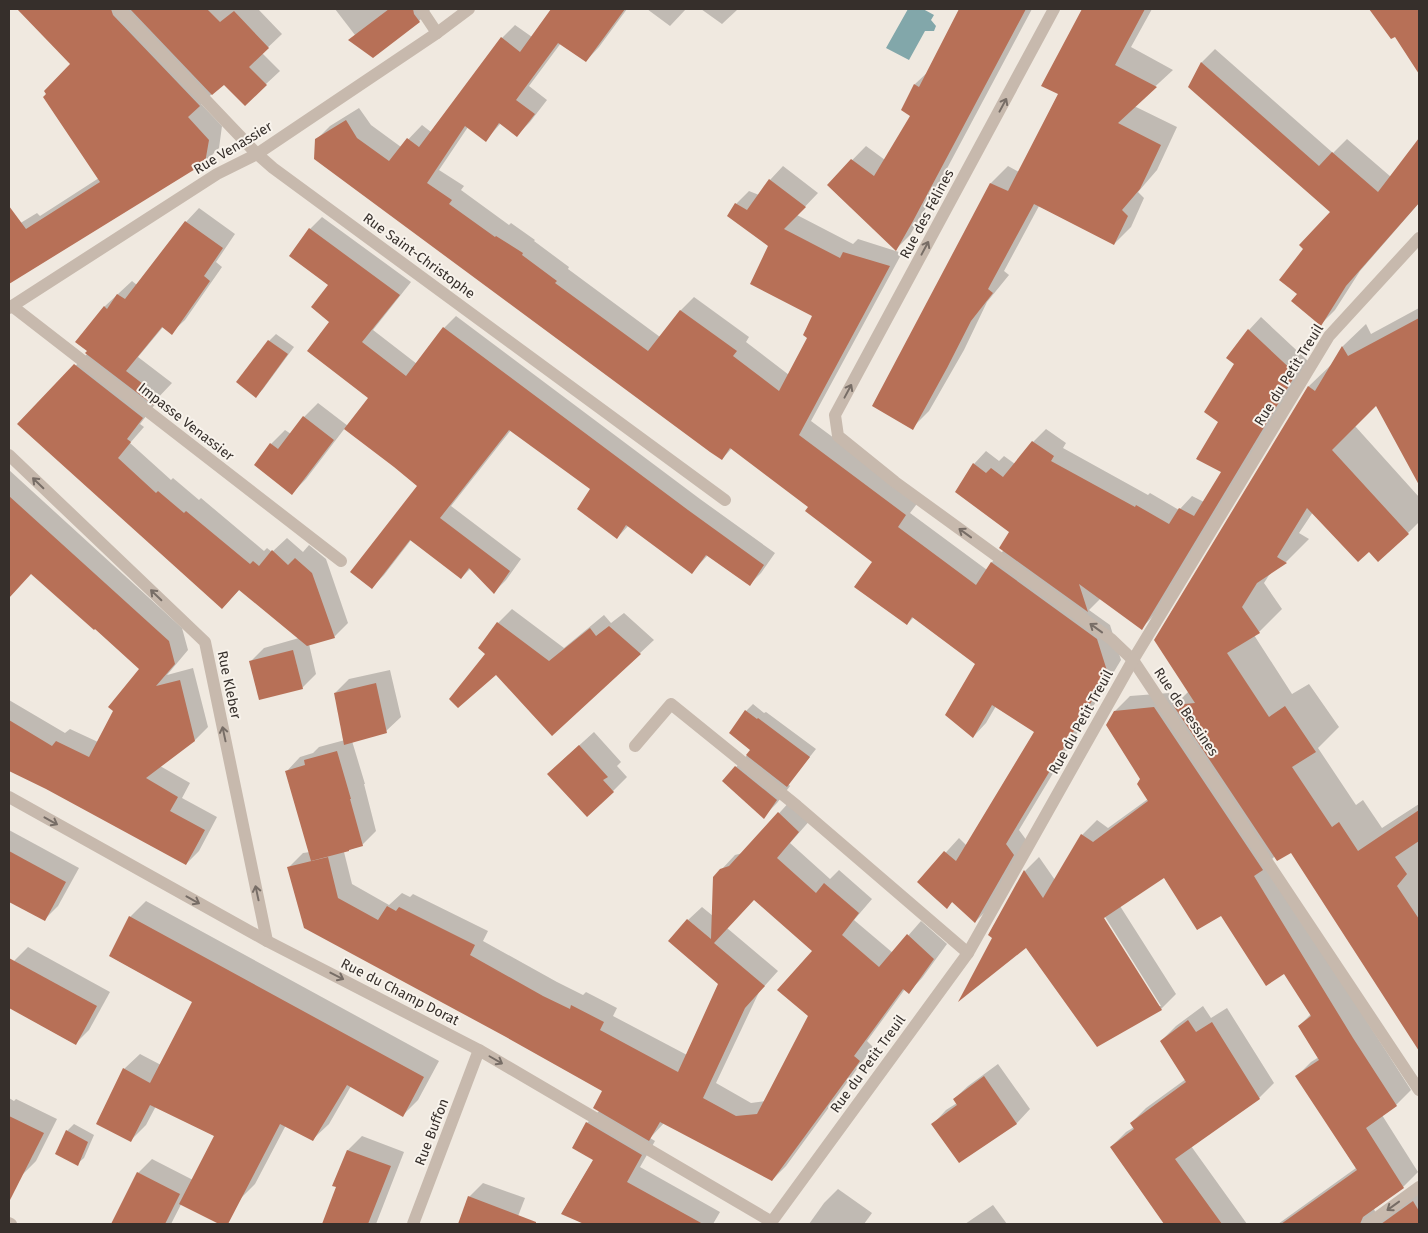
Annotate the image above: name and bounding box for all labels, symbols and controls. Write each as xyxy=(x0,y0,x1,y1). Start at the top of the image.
one-way arrow xyxy=(998,98,1008,113)
street label: Rue Venassier xyxy=(191,118,276,178)
street label: Rue des Félines xyxy=(896,166,958,262)
street label: Rue Saint-Christophe xyxy=(360,210,478,302)
one-way arrow xyxy=(921,241,931,256)
street label: Rue du Petit Treuil xyxy=(1251,321,1327,429)
street label: Impasse Venassier xyxy=(135,379,238,465)
one-way arrow xyxy=(844,384,854,399)
one-way arrow xyxy=(31,477,44,489)
one-way arrow xyxy=(958,528,972,538)
one-way arrow xyxy=(149,589,162,601)
one-way arrow xyxy=(1090,623,1104,633)
street label: Rue Kleber xyxy=(213,649,245,721)
street label: Rue de Bessines xyxy=(1150,665,1222,760)
street label: Rue du Petit Treuil xyxy=(1045,667,1117,777)
one-way arrow xyxy=(219,726,229,742)
one-way arrow xyxy=(44,816,59,826)
one-way arrow xyxy=(252,885,262,901)
one-way arrow xyxy=(186,895,200,905)
street label: Rue du Champ Dorat xyxy=(338,955,463,1030)
one-way arrow xyxy=(329,971,344,981)
street label: Rue du Petit Treuil xyxy=(827,1012,909,1116)
one-way arrow xyxy=(489,1055,503,1065)
street label: Rue Buffon xyxy=(411,1096,453,1168)
one-way arrow xyxy=(1387,1201,1401,1211)

